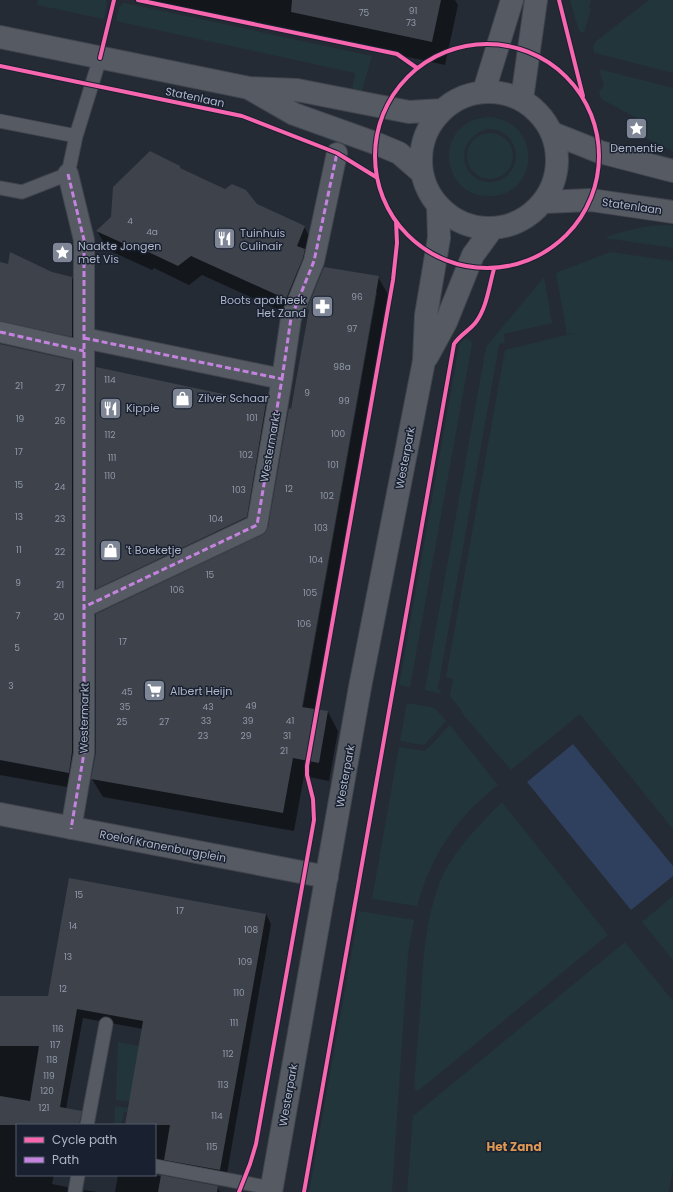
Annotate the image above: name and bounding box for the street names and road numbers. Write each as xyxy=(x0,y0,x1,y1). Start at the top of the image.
street label: Statenlaan xyxy=(164,83,226,111)
street label: Statenlaan xyxy=(601,194,663,218)
street label: Westermarkt xyxy=(256,411,284,483)
street label: Westerpark xyxy=(391,425,419,490)
street label: Westermarkt xyxy=(75,682,93,754)
street label: Westerpark xyxy=(332,743,358,808)
street label: Roelof Kranenburgplein xyxy=(98,826,228,866)
street label: Westerpark xyxy=(275,1062,301,1127)

